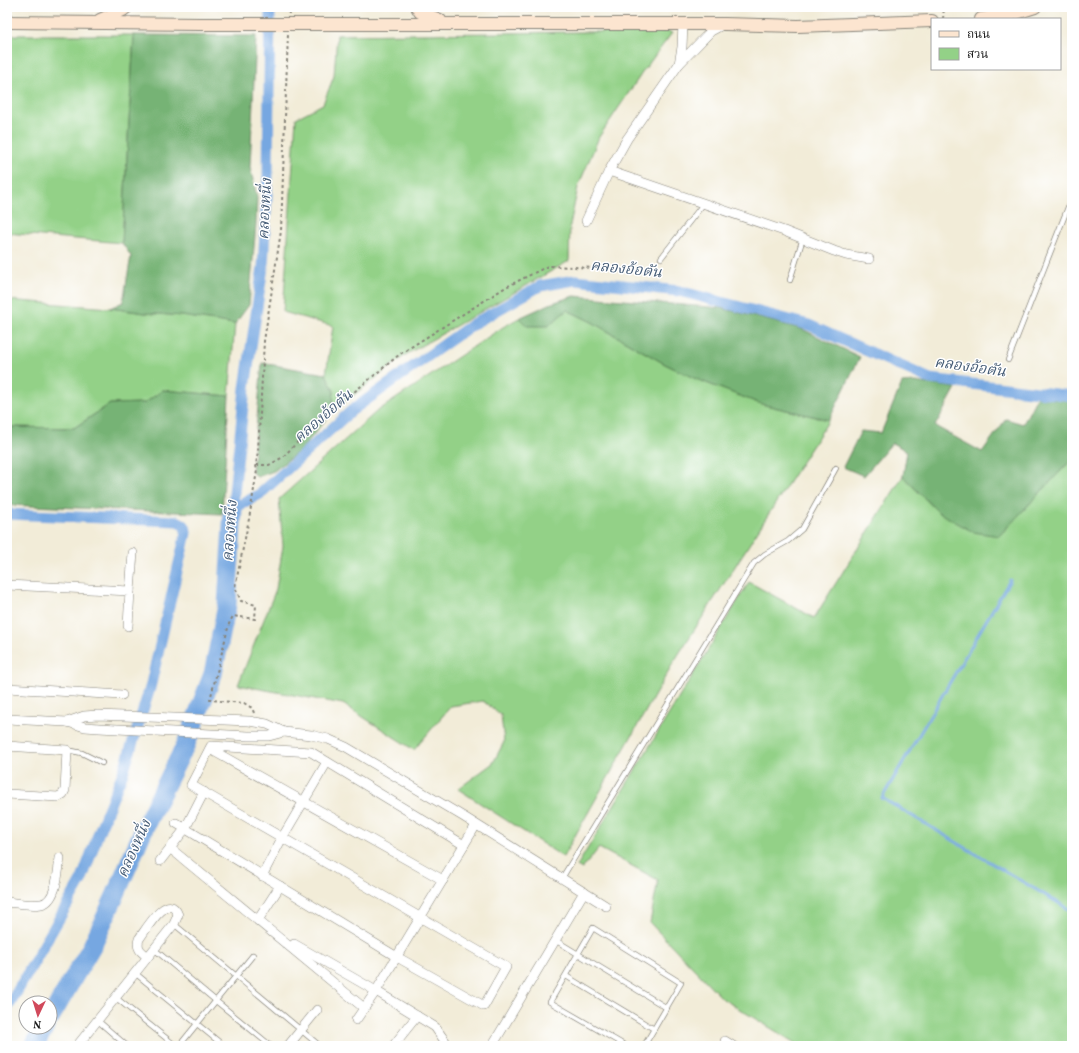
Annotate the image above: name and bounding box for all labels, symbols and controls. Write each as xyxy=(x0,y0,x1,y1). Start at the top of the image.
legend xyxy=(931,18,1061,70)
text: ถนน xyxy=(967,27,990,43)
text: สวน xyxy=(967,47,989,63)
water label: คลองหนึ่ง xyxy=(252,177,278,240)
water label: คลองอ้อตัน xyxy=(589,256,663,284)
water label: คลองอ้อตัน xyxy=(933,353,1007,383)
water label: คลองอ้อตัน xyxy=(290,386,358,448)
water label: คลองหนึ่ง xyxy=(216,499,244,562)
water label: คลองหนึ่ง xyxy=(111,815,157,881)
north arrow xyxy=(18,995,58,1035)
text: N xyxy=(33,1016,42,1031)

